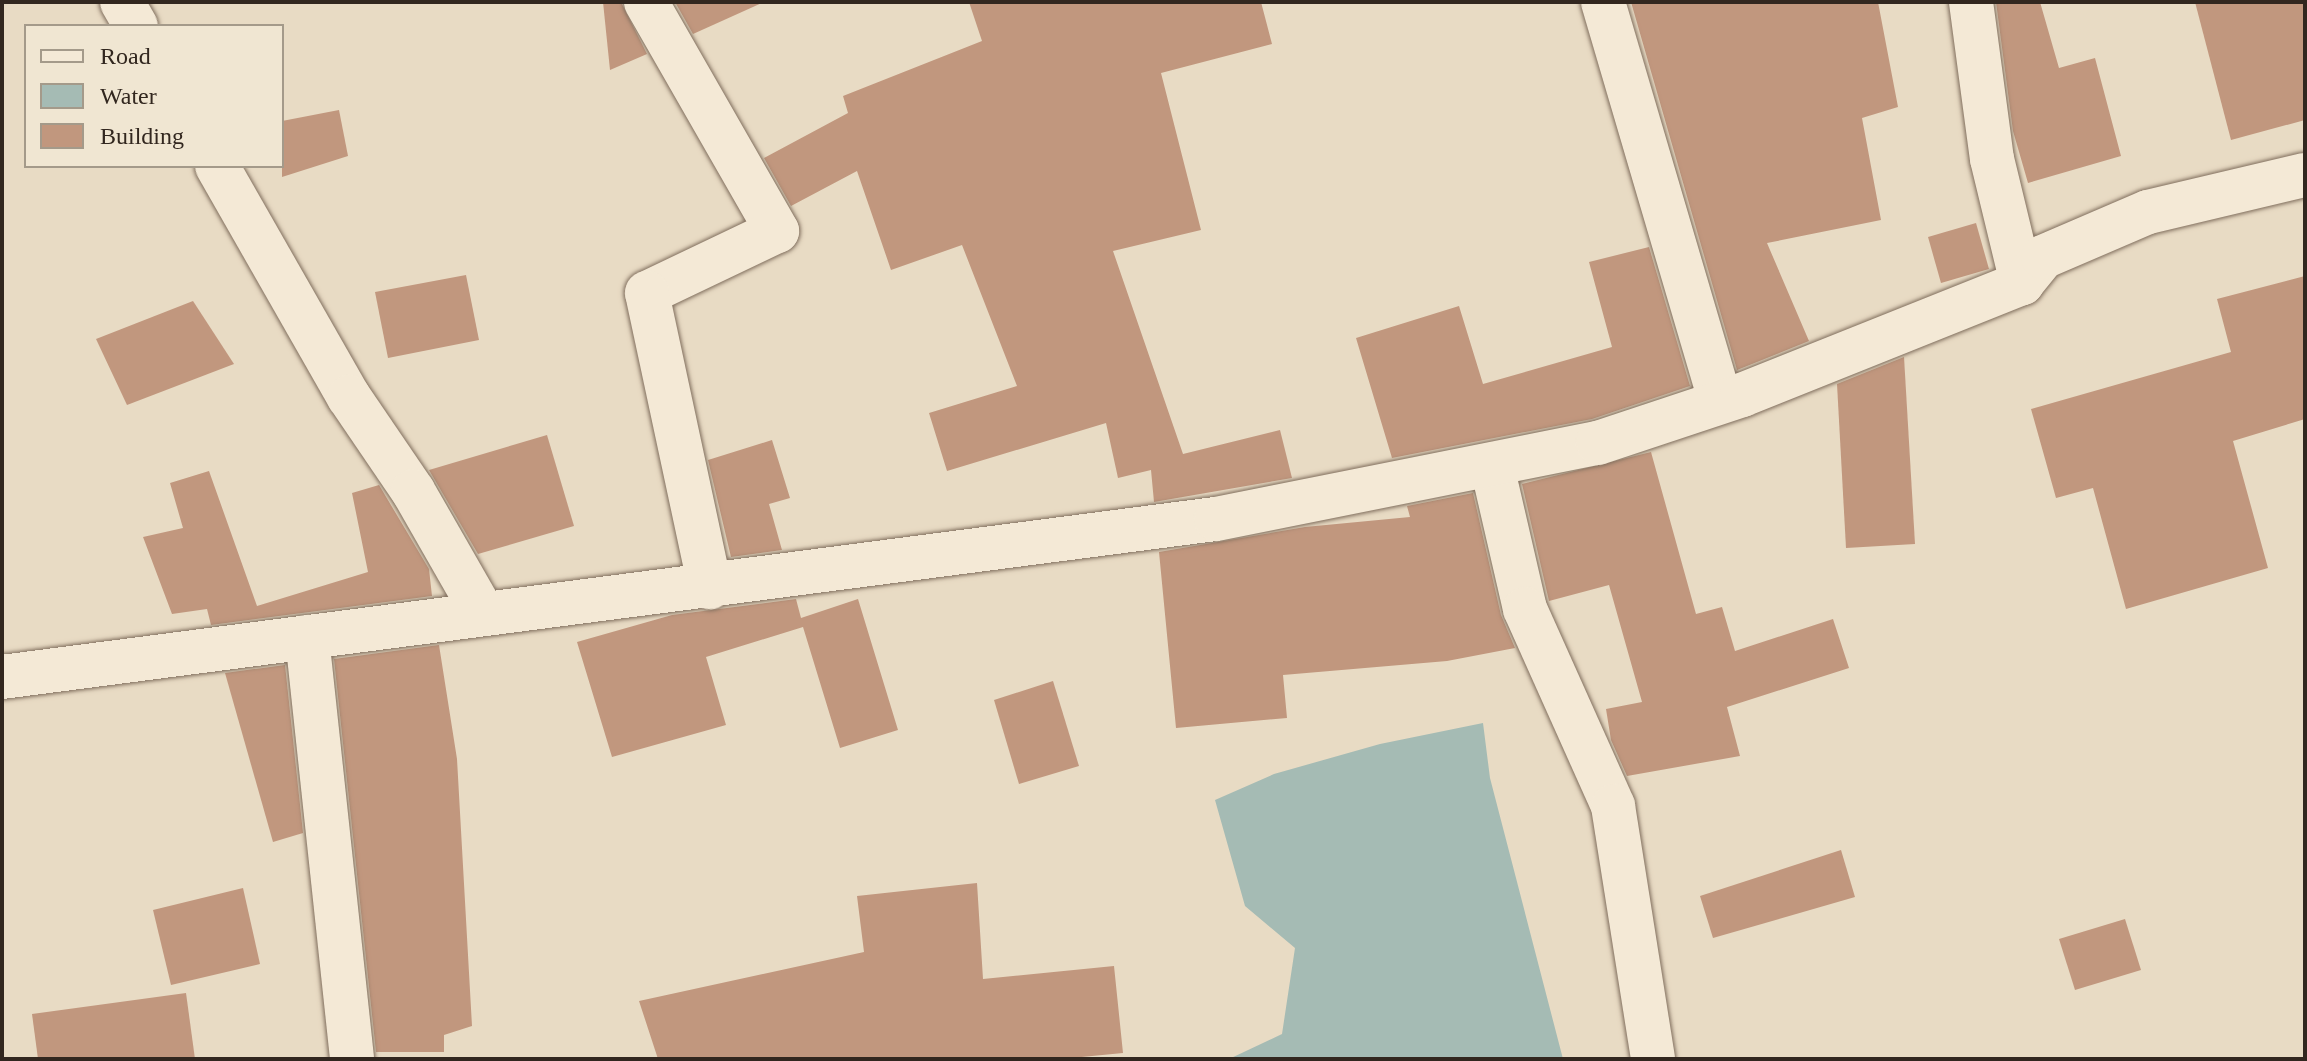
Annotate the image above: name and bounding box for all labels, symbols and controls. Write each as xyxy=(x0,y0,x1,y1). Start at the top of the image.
legend xyxy=(24,24,284,168)
text: Road xyxy=(100,43,151,69)
text: Water xyxy=(100,83,157,109)
text: Building xyxy=(100,123,184,149)

